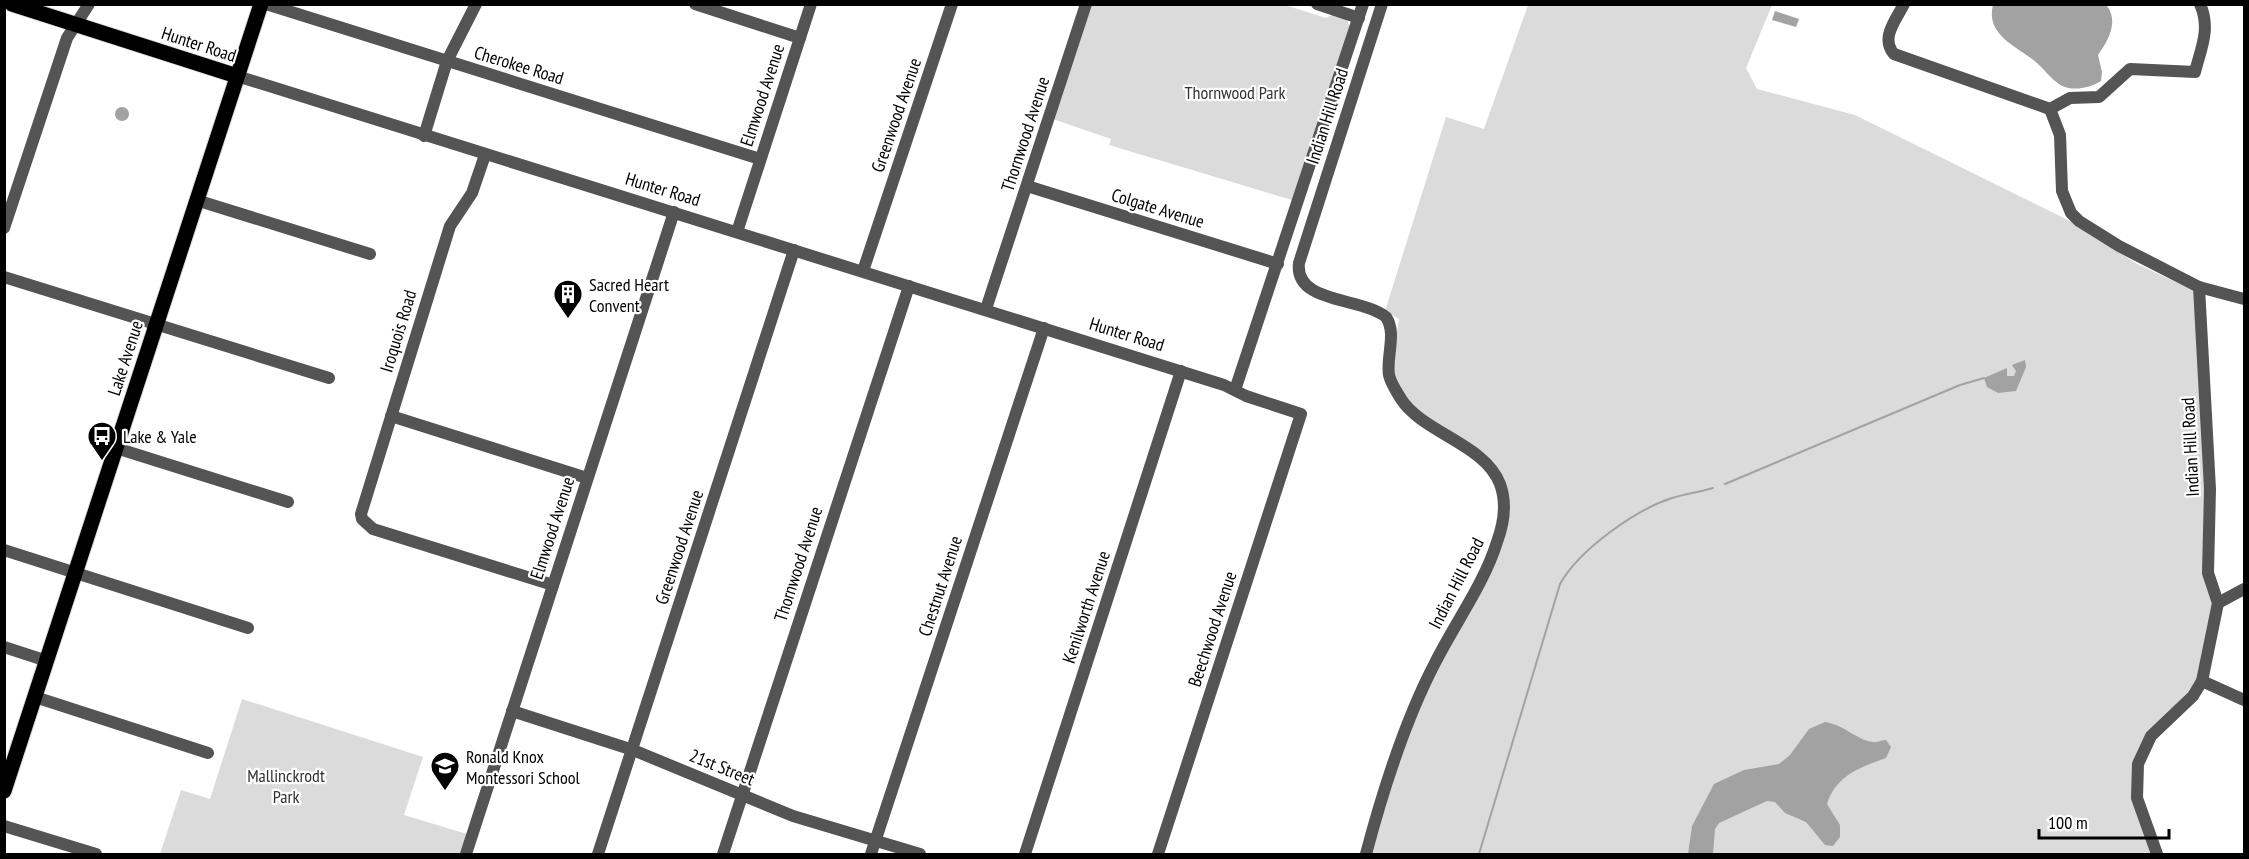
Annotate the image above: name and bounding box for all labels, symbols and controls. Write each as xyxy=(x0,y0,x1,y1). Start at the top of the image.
street label: Hunter Road xyxy=(159,21,239,67)
street label: Cherokee Road xyxy=(471,41,567,89)
street label: Elmwood Avenue xyxy=(735,41,789,149)
street label: Greenwood Avenue xyxy=(866,55,926,175)
street label: Indian Hill Road xyxy=(1301,65,1353,167)
street label: Thornwood Avenue xyxy=(996,74,1054,194)
park label: Thornwood Park xyxy=(1185,81,1285,104)
street label: Hunter Road xyxy=(623,167,703,211)
street label: Colgate Avenue xyxy=(1109,183,1207,233)
place label: Sacred Heart Convent xyxy=(589,273,669,317)
building icon: Sacred Heart Convent xyxy=(552,278,584,320)
street label: Iroquois Road xyxy=(375,287,421,375)
street label: Hunter Road xyxy=(1087,312,1167,356)
street label: Lake Avenue xyxy=(102,318,148,398)
street label: Indian Hill Road xyxy=(2176,397,2204,497)
bus stop icon: Lake & Yale xyxy=(86,420,118,462)
place label: Lake & Yale xyxy=(123,425,197,448)
street label: Elmwood Avenue xyxy=(525,474,579,582)
street label: Greenwood Avenue xyxy=(650,487,708,607)
street label: Thornwood Avenue xyxy=(769,504,827,624)
street label: Chestnut Avenue xyxy=(913,533,967,639)
street label: Indian Hill Road xyxy=(1423,534,1489,632)
street label: Kenilworth Avenue xyxy=(1057,548,1115,666)
street label: Beechwood Avenue xyxy=(1183,568,1241,690)
street label: 21st Street xyxy=(686,744,758,790)
place label: Ronald Knox Montessori School xyxy=(466,745,581,789)
school or university icon: Ronald Knox Montessori School xyxy=(429,750,461,792)
park label: Mallinckrodt Park xyxy=(247,764,325,808)
scale bar xyxy=(2039,802,2170,840)
text: 100 m xyxy=(2048,811,2088,834)

